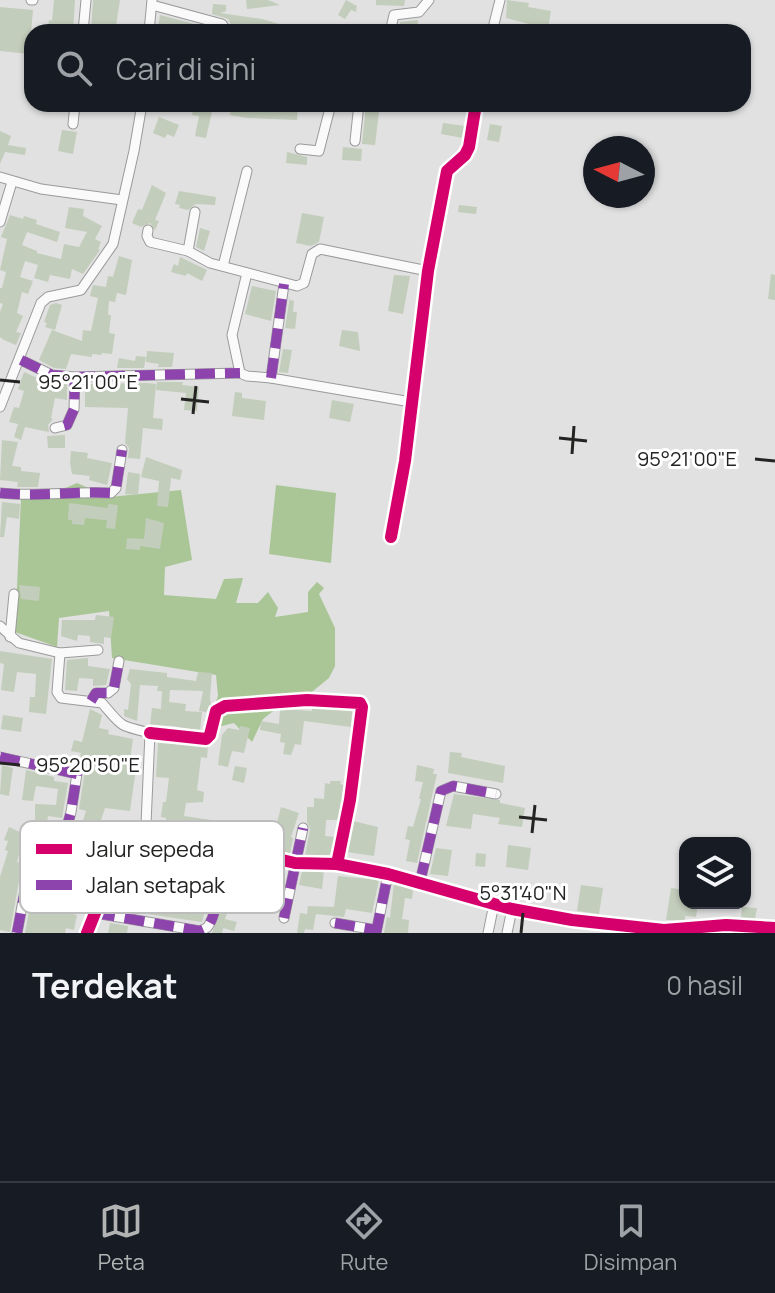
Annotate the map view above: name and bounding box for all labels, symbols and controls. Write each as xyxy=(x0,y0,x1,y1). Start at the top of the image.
search box xyxy=(24,24,751,112)
icon: search xyxy=(52,46,96,90)
text: Cari di sini xyxy=(116,48,256,89)
north arrow xyxy=(583,136,655,208)
text: 95°21'00"E xyxy=(38,368,138,395)
text: 95°21'00"E xyxy=(637,445,737,472)
text: 95°20'50"E xyxy=(36,751,140,778)
legend xyxy=(20,821,284,913)
text: Jalur sepeda xyxy=(86,834,214,864)
map controls xyxy=(679,837,751,909)
button: layers xyxy=(679,837,751,909)
text: Jalan setapak xyxy=(86,870,226,900)
text: 5°31'40"N xyxy=(480,879,566,906)
text: Terdekat xyxy=(32,962,178,1008)
text: 0 hasil xyxy=(666,967,743,1003)
tab: Peta xyxy=(98,1199,145,1277)
tab: Rute xyxy=(340,1199,388,1277)
tab: Disimpan xyxy=(584,1199,677,1277)

